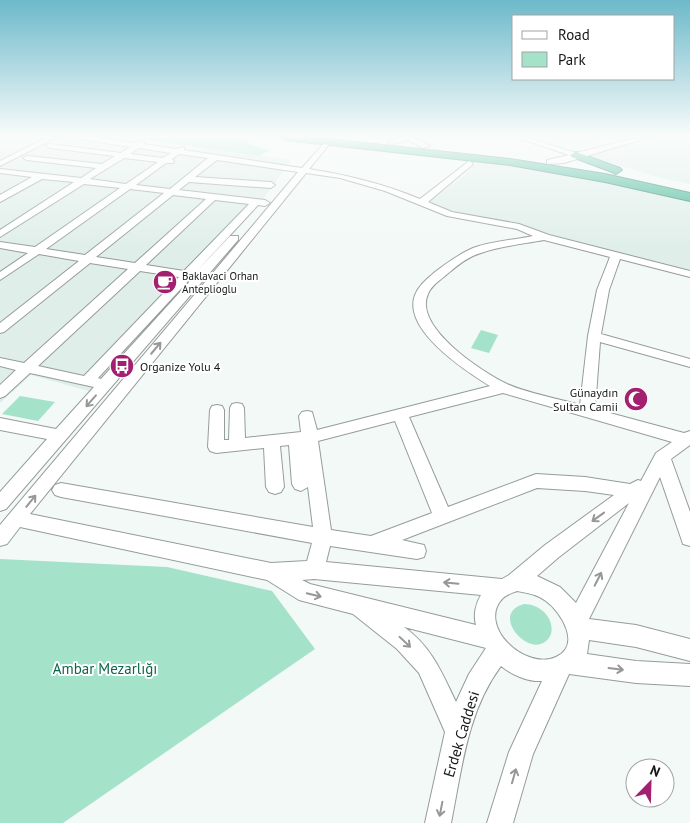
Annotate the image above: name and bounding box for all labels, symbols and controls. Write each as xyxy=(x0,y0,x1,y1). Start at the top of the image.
legend xyxy=(512,15,675,80)
text: Road xyxy=(558,25,590,44)
text: Park xyxy=(558,50,586,69)
cafe icon: Baklavaci Orhan Anteplioglu xyxy=(152,269,178,295)
place label: Baklavaci Orhan Anteplioglu xyxy=(182,269,258,296)
one-way arrow xyxy=(151,342,162,355)
bus stop icon: Organize Yolu 4 xyxy=(109,353,135,379)
place label: Organize Yolu 4 xyxy=(140,359,221,374)
place label: Günaydın Sultan Camii xyxy=(553,385,618,414)
mosque icon: Günaydın Sultan Camii xyxy=(623,386,649,412)
one-way arrow xyxy=(85,395,97,408)
one-way arrow xyxy=(26,495,37,508)
one-way arrow xyxy=(592,511,605,522)
one-way arrow xyxy=(594,573,604,587)
one-way arrow xyxy=(443,578,459,588)
one-way arrow xyxy=(306,591,322,600)
one-way arrow xyxy=(399,636,412,648)
park label: Ambar Mezarlığı xyxy=(53,659,157,678)
one-way arrow xyxy=(608,664,624,674)
street label: Erdek Caddesi xyxy=(439,688,483,780)
north arrow xyxy=(625,758,675,808)
text: N xyxy=(647,761,663,781)
one-way arrow xyxy=(510,769,520,785)
one-way arrow xyxy=(436,801,445,817)

